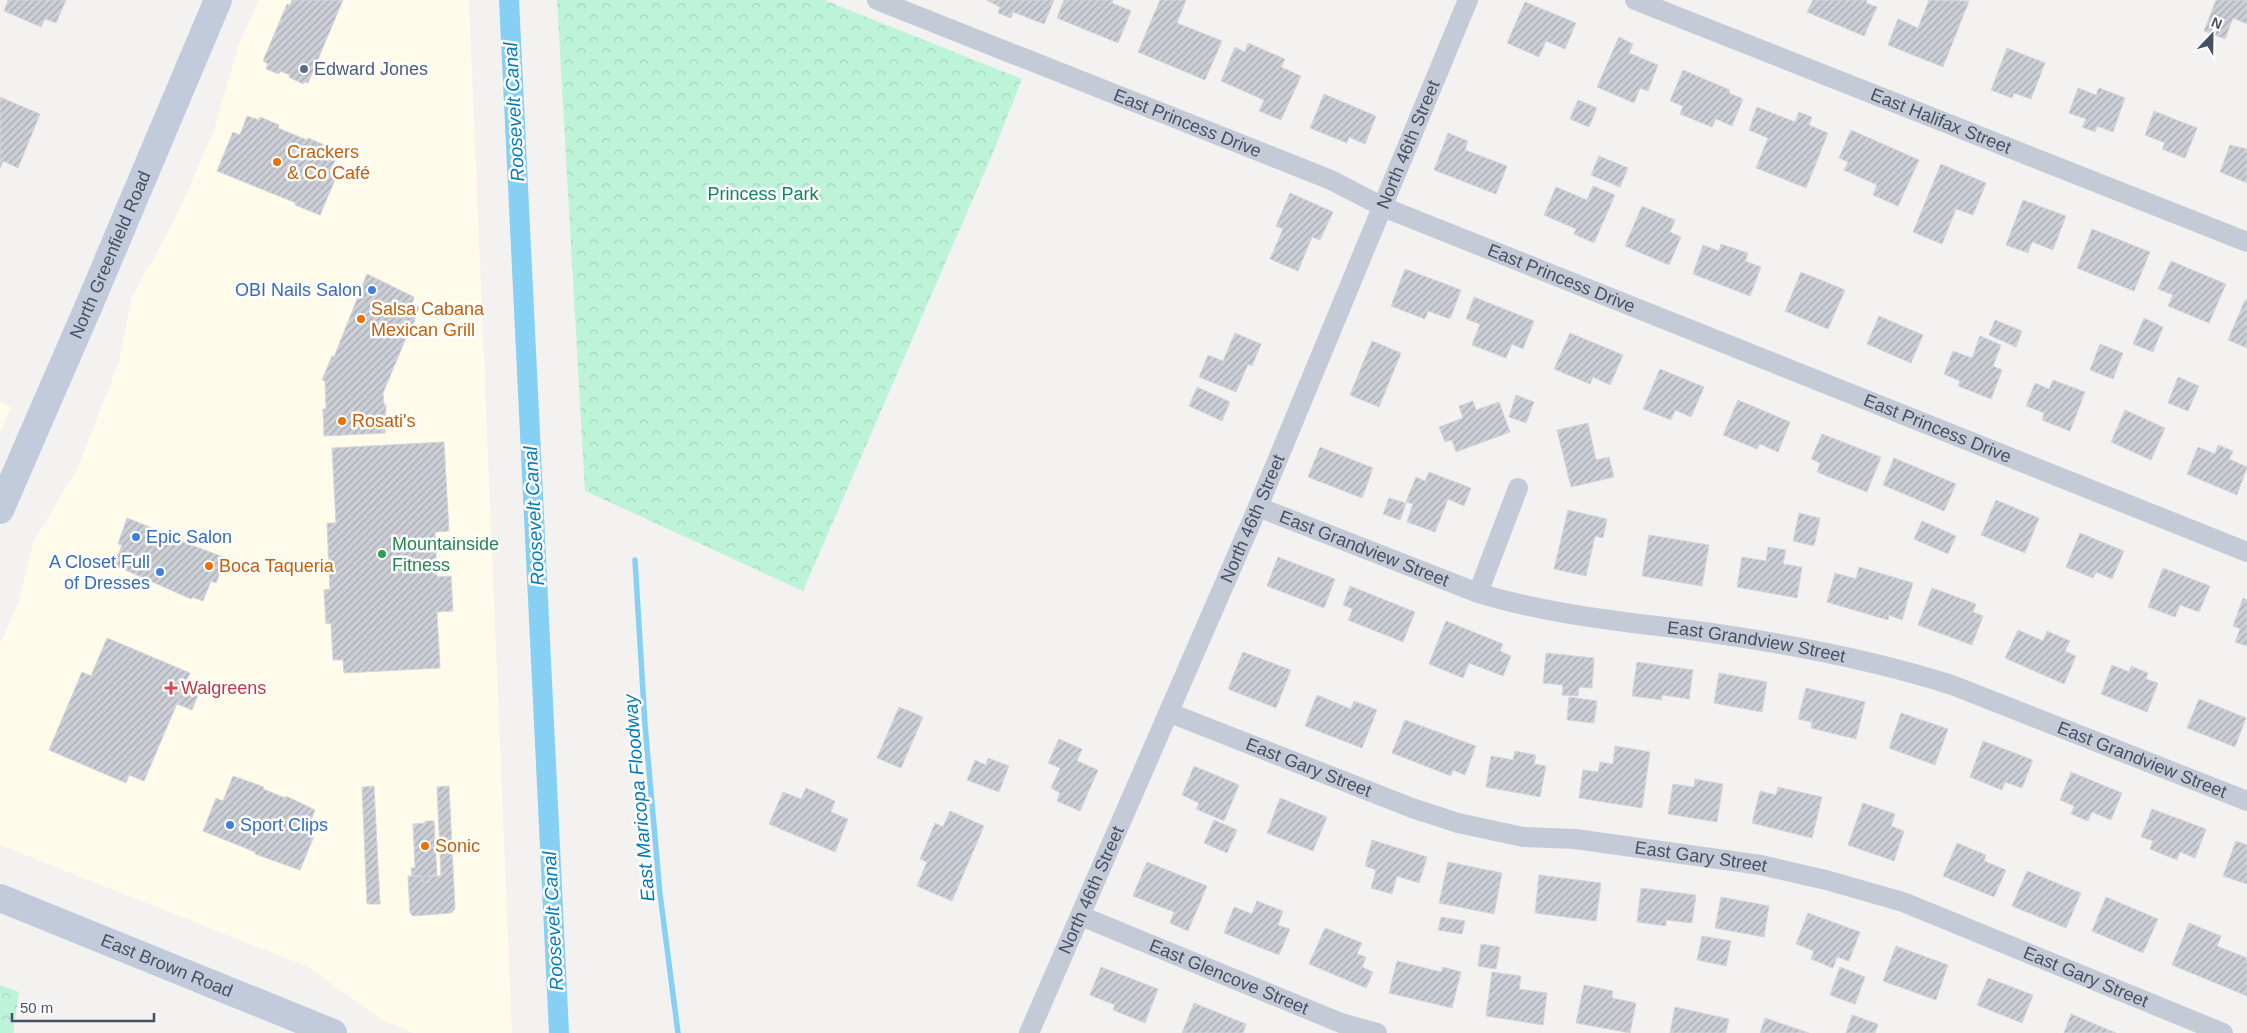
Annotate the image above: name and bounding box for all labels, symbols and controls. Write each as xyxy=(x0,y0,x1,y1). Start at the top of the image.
north arrow xyxy=(2187,10,2237,60)
text: N xyxy=(2209,14,2225,32)
water label: Roosevelt Canal xyxy=(500,41,528,182)
place label: Edward Jones xyxy=(314,59,428,79)
marker: Edward Jones xyxy=(298,63,310,75)
street label: North 46th Street xyxy=(1373,77,1444,212)
street label: East Halifax Street xyxy=(1868,84,2014,158)
street label: East Princess Drive xyxy=(1111,85,1264,161)
place label: Crackers & Co Café xyxy=(287,142,370,183)
marker: Crackers & Co Café xyxy=(271,156,283,168)
street label: North Greenfield Road xyxy=(66,168,155,342)
park label: Princess Park xyxy=(707,184,820,204)
street label: East Princess Drive xyxy=(1485,240,1638,317)
place label: OBI Nails Salon xyxy=(235,280,362,300)
marker: OBI Nails Salon xyxy=(366,284,378,296)
place label: Salsa Cabana Mexican Grill xyxy=(371,299,485,340)
marker: Salsa Cabana Mexican Grill xyxy=(355,313,367,325)
street label: East Princess Drive xyxy=(1861,390,2014,467)
place label: Rosati's xyxy=(352,411,415,431)
marker: Rosati's xyxy=(336,415,348,427)
water label: Roosevelt Canal xyxy=(520,445,548,586)
street label: North 46th Street xyxy=(1216,452,1289,586)
street label: East Grandview Street xyxy=(1277,506,1452,591)
place label: Epic Salon xyxy=(146,527,232,547)
marker: Epic Salon xyxy=(130,531,142,543)
place label: Mountainside Fitness xyxy=(392,534,499,575)
marker: Mountainside Fitness xyxy=(376,548,388,560)
place label: A Closet Full of Dresses xyxy=(49,552,150,593)
place label: Boca Taqueria xyxy=(219,556,335,576)
marker: Boca Taqueria xyxy=(203,560,215,572)
marker: A Closet Full of Dresses xyxy=(154,566,166,578)
street label: East Grandview Street xyxy=(1666,617,1847,666)
place label: Walgreens xyxy=(181,678,266,698)
marker: Walgreens xyxy=(165,682,177,694)
water label: East Maricopa Floodway xyxy=(619,692,659,903)
street label: East Grandview Street xyxy=(2055,717,2230,802)
street label: East Gary Street xyxy=(1243,734,1374,801)
place label: Sport Clips xyxy=(240,815,328,835)
marker: Sport Clips xyxy=(224,819,236,831)
street label: North 46th Street xyxy=(1055,823,1128,957)
place label: Sonic xyxy=(435,836,480,856)
street label: East Gary Street xyxy=(1634,837,1769,876)
marker: Sonic xyxy=(419,840,431,852)
water label: Roosevelt Canal xyxy=(539,850,567,991)
street label: East Brown Road xyxy=(98,930,236,1001)
street label: East Glencove Street xyxy=(1146,935,1311,1019)
street label: East Gary Street xyxy=(2020,942,2151,1011)
scale bar xyxy=(12,990,155,1022)
text: 50 m xyxy=(20,999,53,1016)

